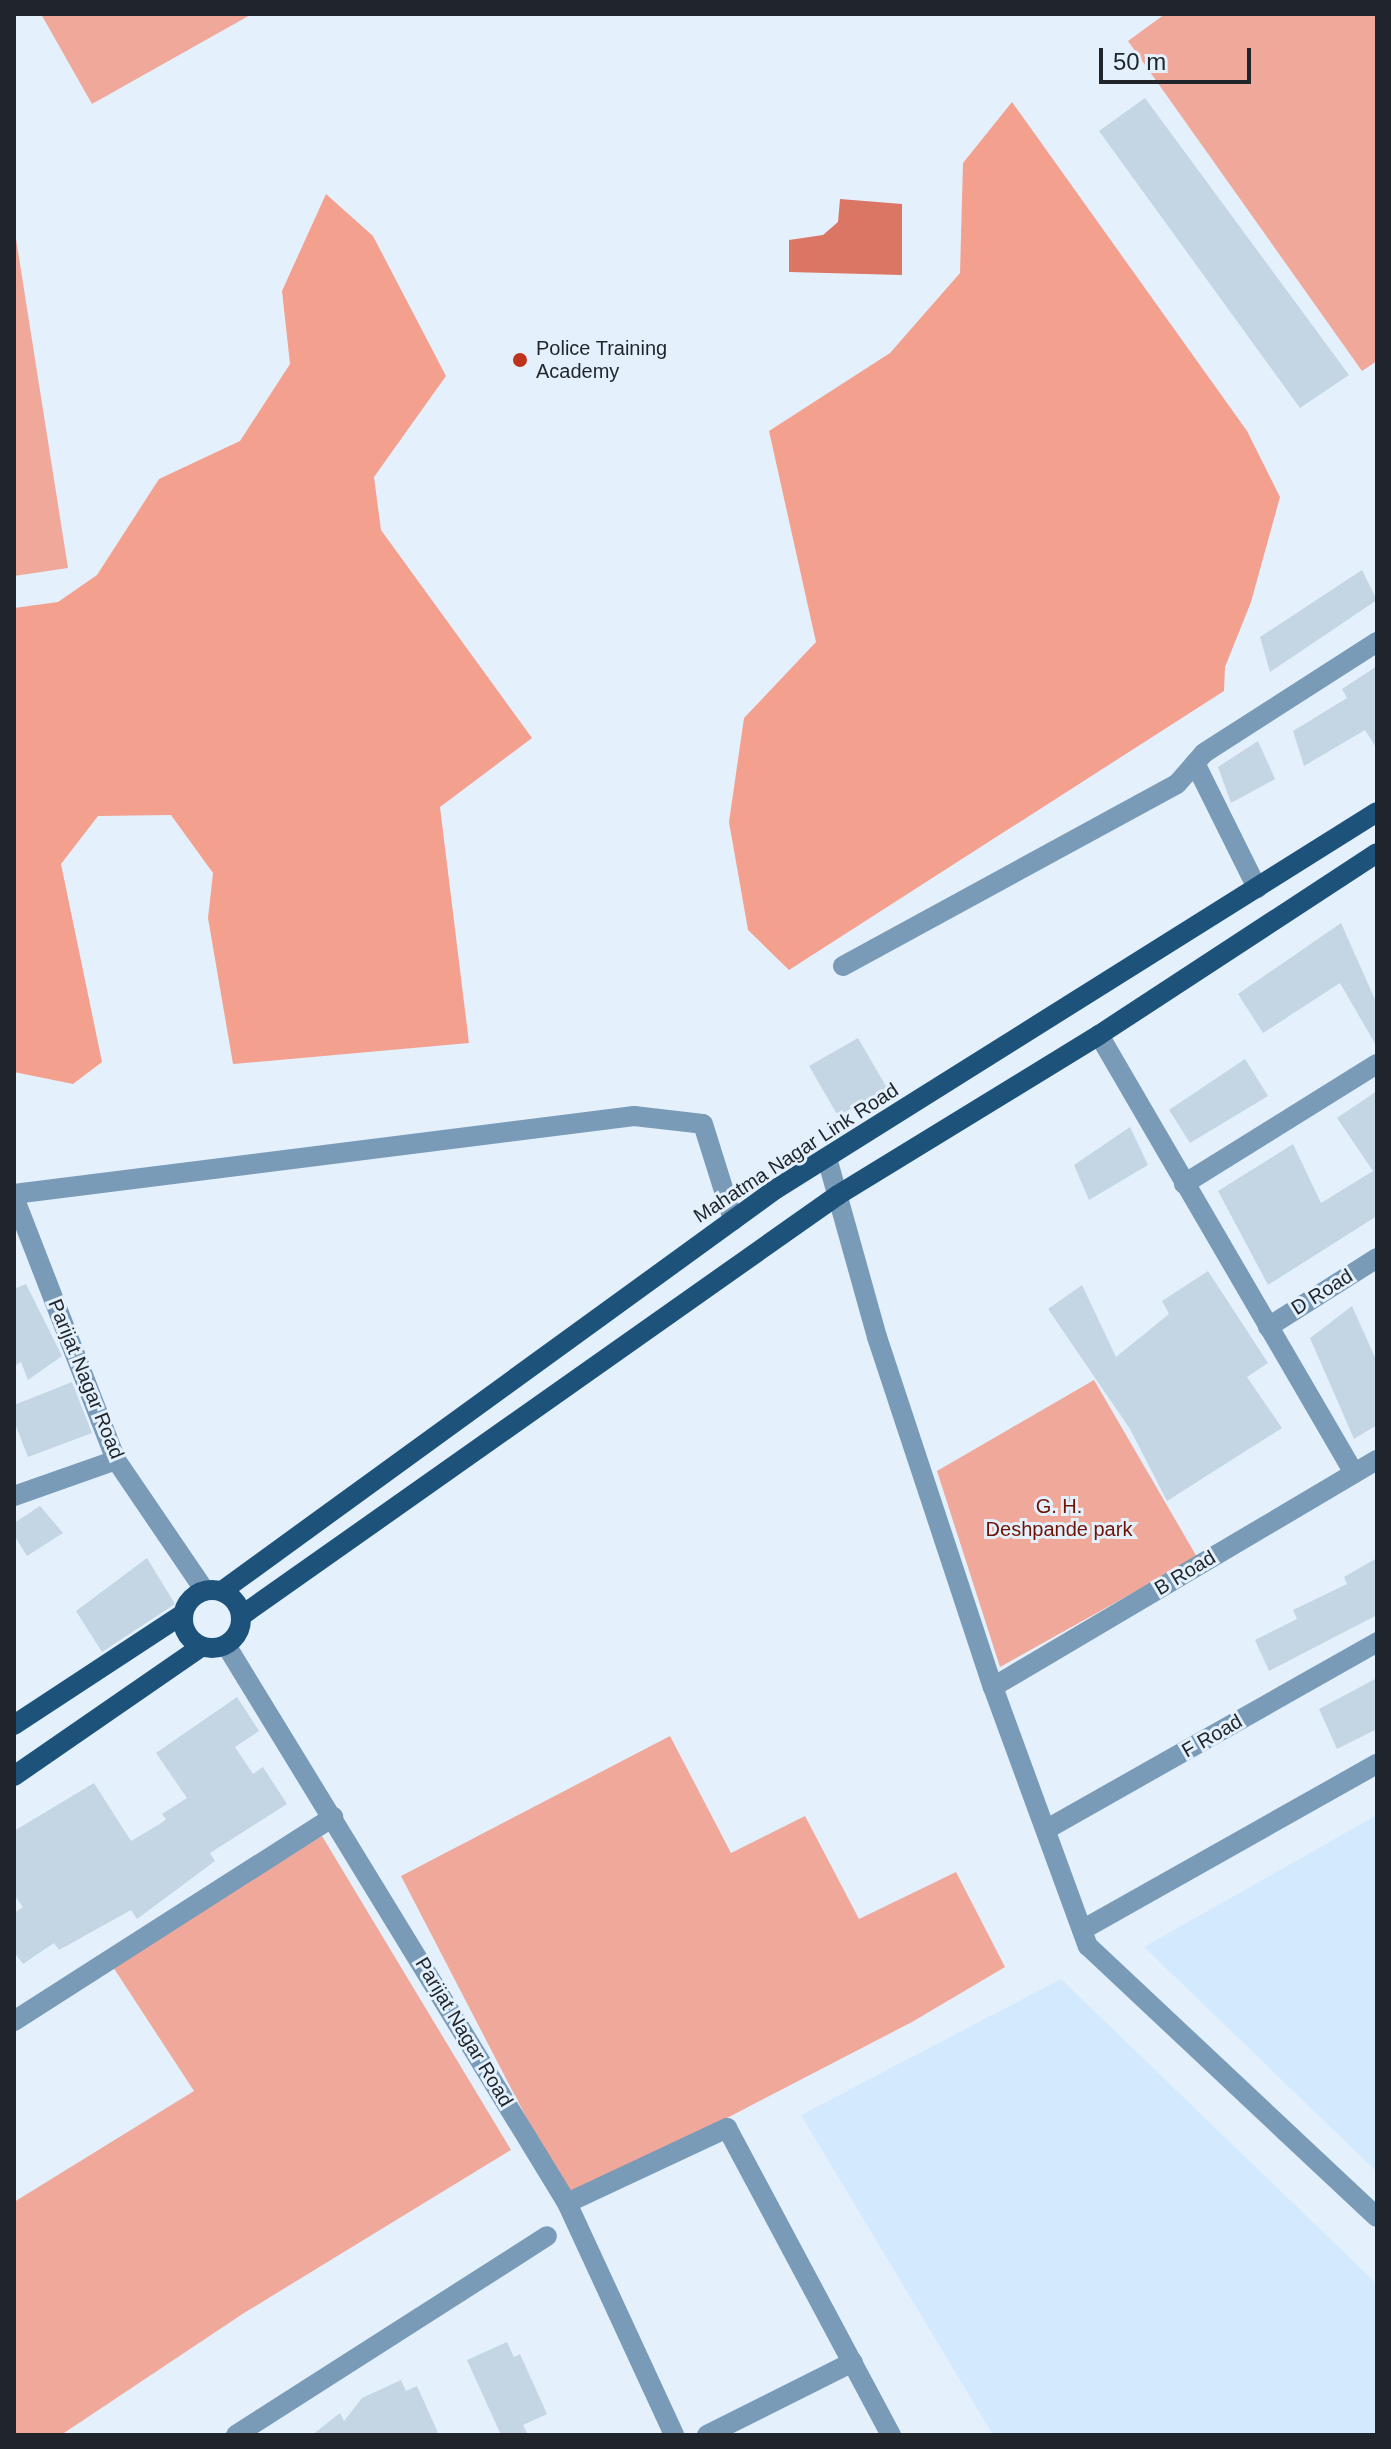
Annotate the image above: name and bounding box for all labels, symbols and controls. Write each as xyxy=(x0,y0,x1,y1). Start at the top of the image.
scale bar xyxy=(1103,32,1255,82)
text: 50 m xyxy=(1113,48,1166,75)
place label: Police Training Academy xyxy=(536,336,668,383)
marker: Police Training Academy xyxy=(511,351,529,369)
street label: Mahatma Nagar Link Road xyxy=(689,1078,903,1228)
street label: D Road xyxy=(1287,1264,1357,1320)
street label: Parijat Nagar Road xyxy=(43,1296,129,1462)
park label: G. H. Deshpande park xyxy=(986,1494,1132,1541)
street label: B Road xyxy=(1150,1546,1220,1600)
street label: F Road xyxy=(1178,1709,1246,1763)
street label: Parijat Nagar Road xyxy=(410,1953,518,2111)

